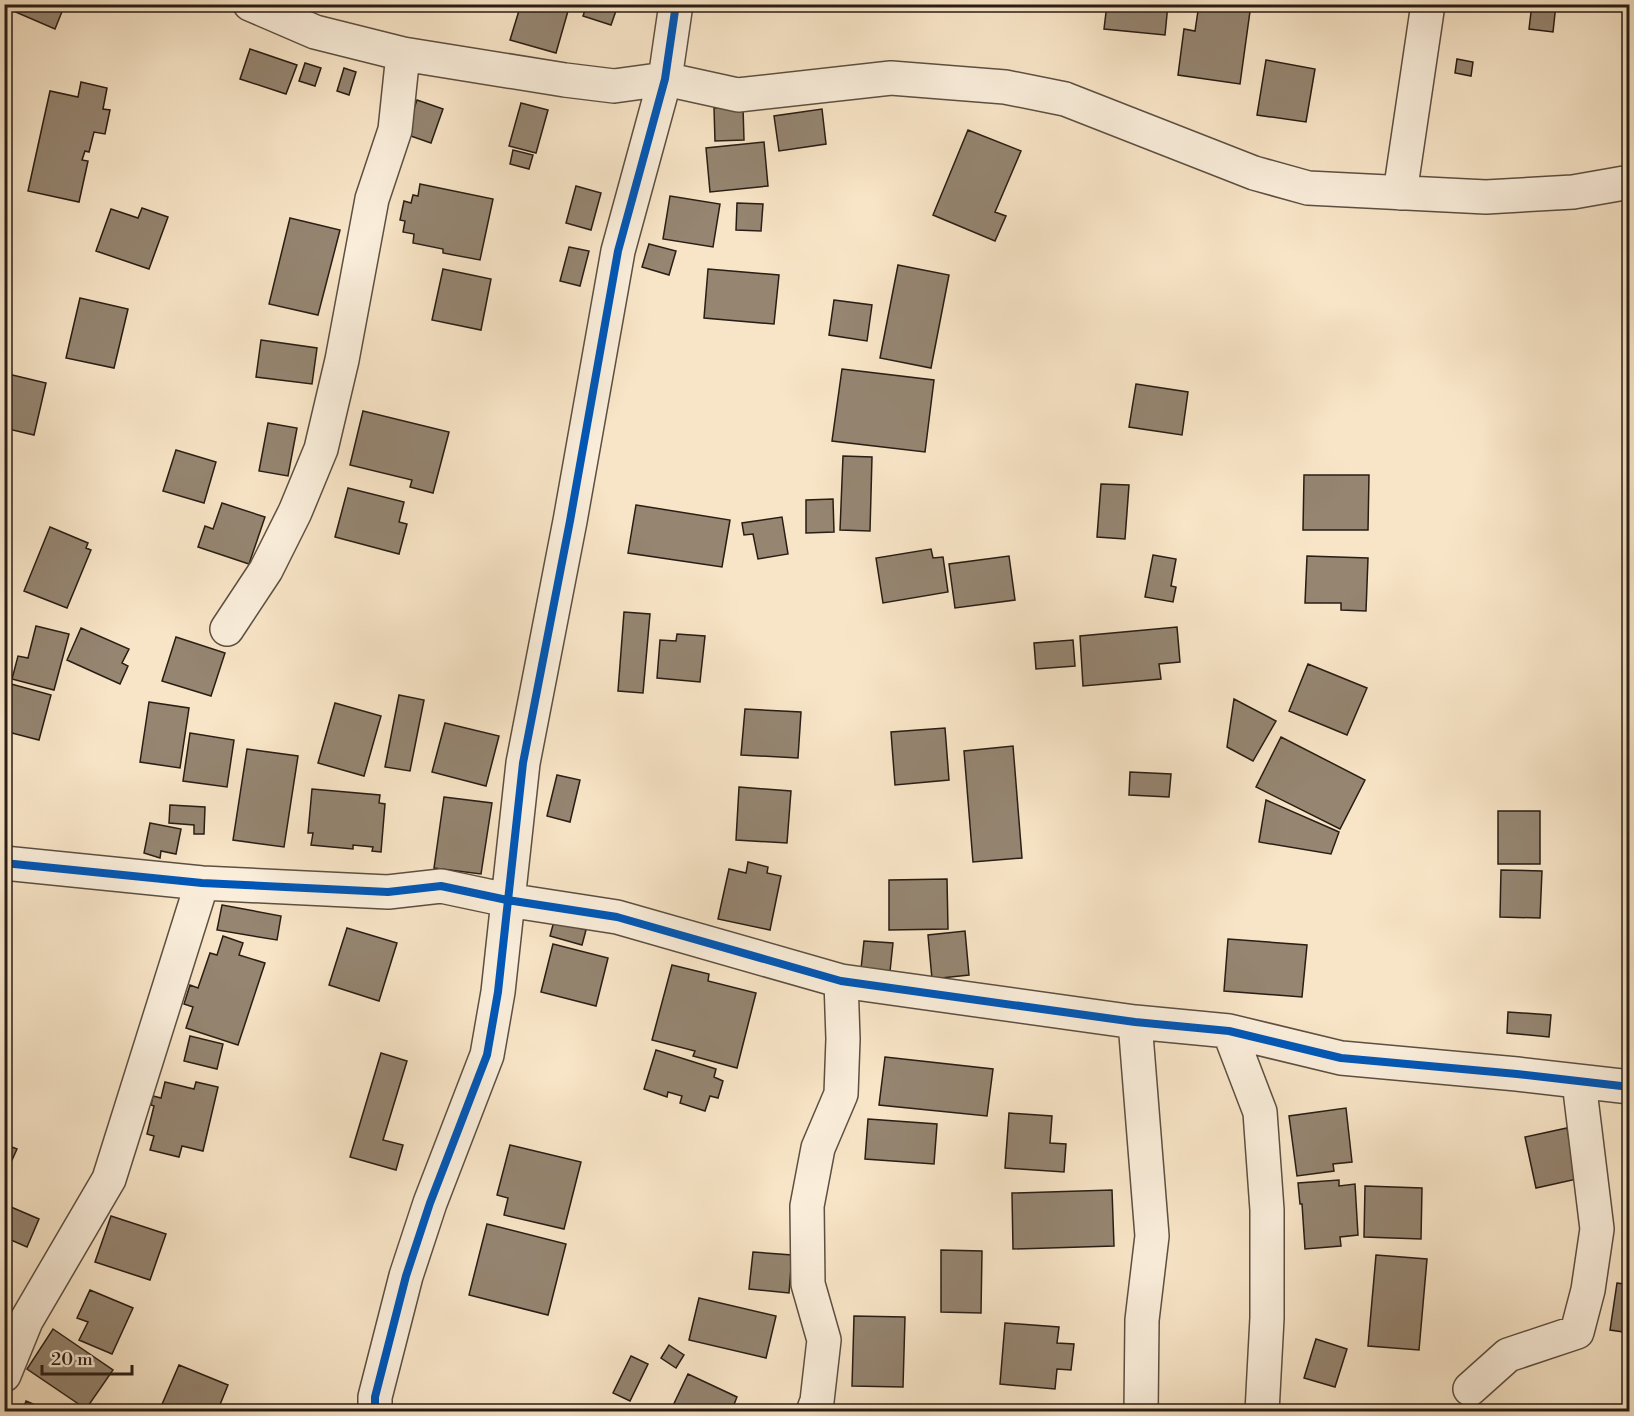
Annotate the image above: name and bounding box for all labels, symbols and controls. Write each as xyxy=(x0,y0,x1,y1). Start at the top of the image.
scale bar xyxy=(42,1338,132,1376)
text: 20 m xyxy=(51,1348,93,1371)

